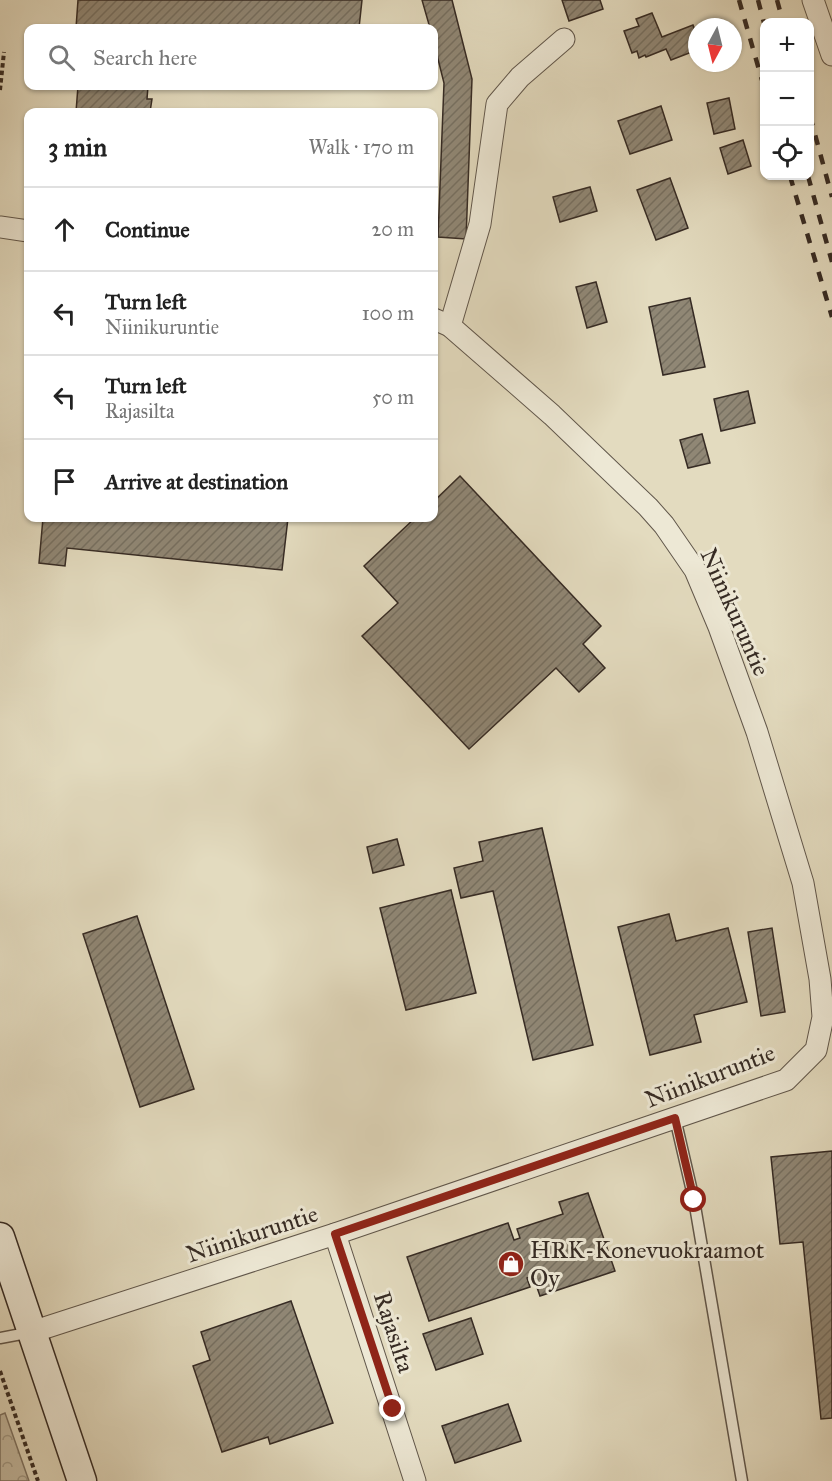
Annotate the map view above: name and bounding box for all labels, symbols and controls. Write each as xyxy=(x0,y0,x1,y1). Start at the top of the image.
north arrow xyxy=(688,18,742,72)
map controls xyxy=(760,18,814,180)
button: + xyxy=(760,18,814,72)
search box xyxy=(24,24,438,90)
icon: search xyxy=(45,41,78,74)
text: Search here xyxy=(93,44,197,71)
button: − xyxy=(760,72,814,126)
button: locate xyxy=(760,126,814,180)
text: 3 min xyxy=(48,131,107,163)
text: Walk · 170 m xyxy=(309,135,414,159)
icon: ahead xyxy=(48,213,81,246)
text: Continue xyxy=(105,216,190,243)
text: 20 m xyxy=(371,217,414,241)
text: Turn left xyxy=(105,288,187,315)
icon: left xyxy=(48,297,81,330)
text: 100 m xyxy=(362,301,414,325)
text: Niinikuruntie xyxy=(105,315,219,339)
text: Turn left xyxy=(105,372,187,399)
icon: left xyxy=(48,381,81,414)
text: 50 m xyxy=(372,385,414,409)
text: Rajasilta xyxy=(105,399,175,423)
icon: arrive xyxy=(48,465,81,498)
text: Arrive at destination xyxy=(105,468,288,495)
street label: Niinikuruntie xyxy=(693,543,777,681)
street label: Niinikuruntie xyxy=(641,1037,779,1115)
route start xyxy=(680,1186,706,1212)
street label: Niinikuruntie xyxy=(182,1199,322,1269)
place label: HRK-Konevuokraamot Oy xyxy=(530,1235,765,1293)
shop icon: HRK-Konevuokraamot Oy xyxy=(496,1249,526,1279)
street label: Rajasilta xyxy=(367,1288,421,1377)
route end xyxy=(379,1395,405,1421)

